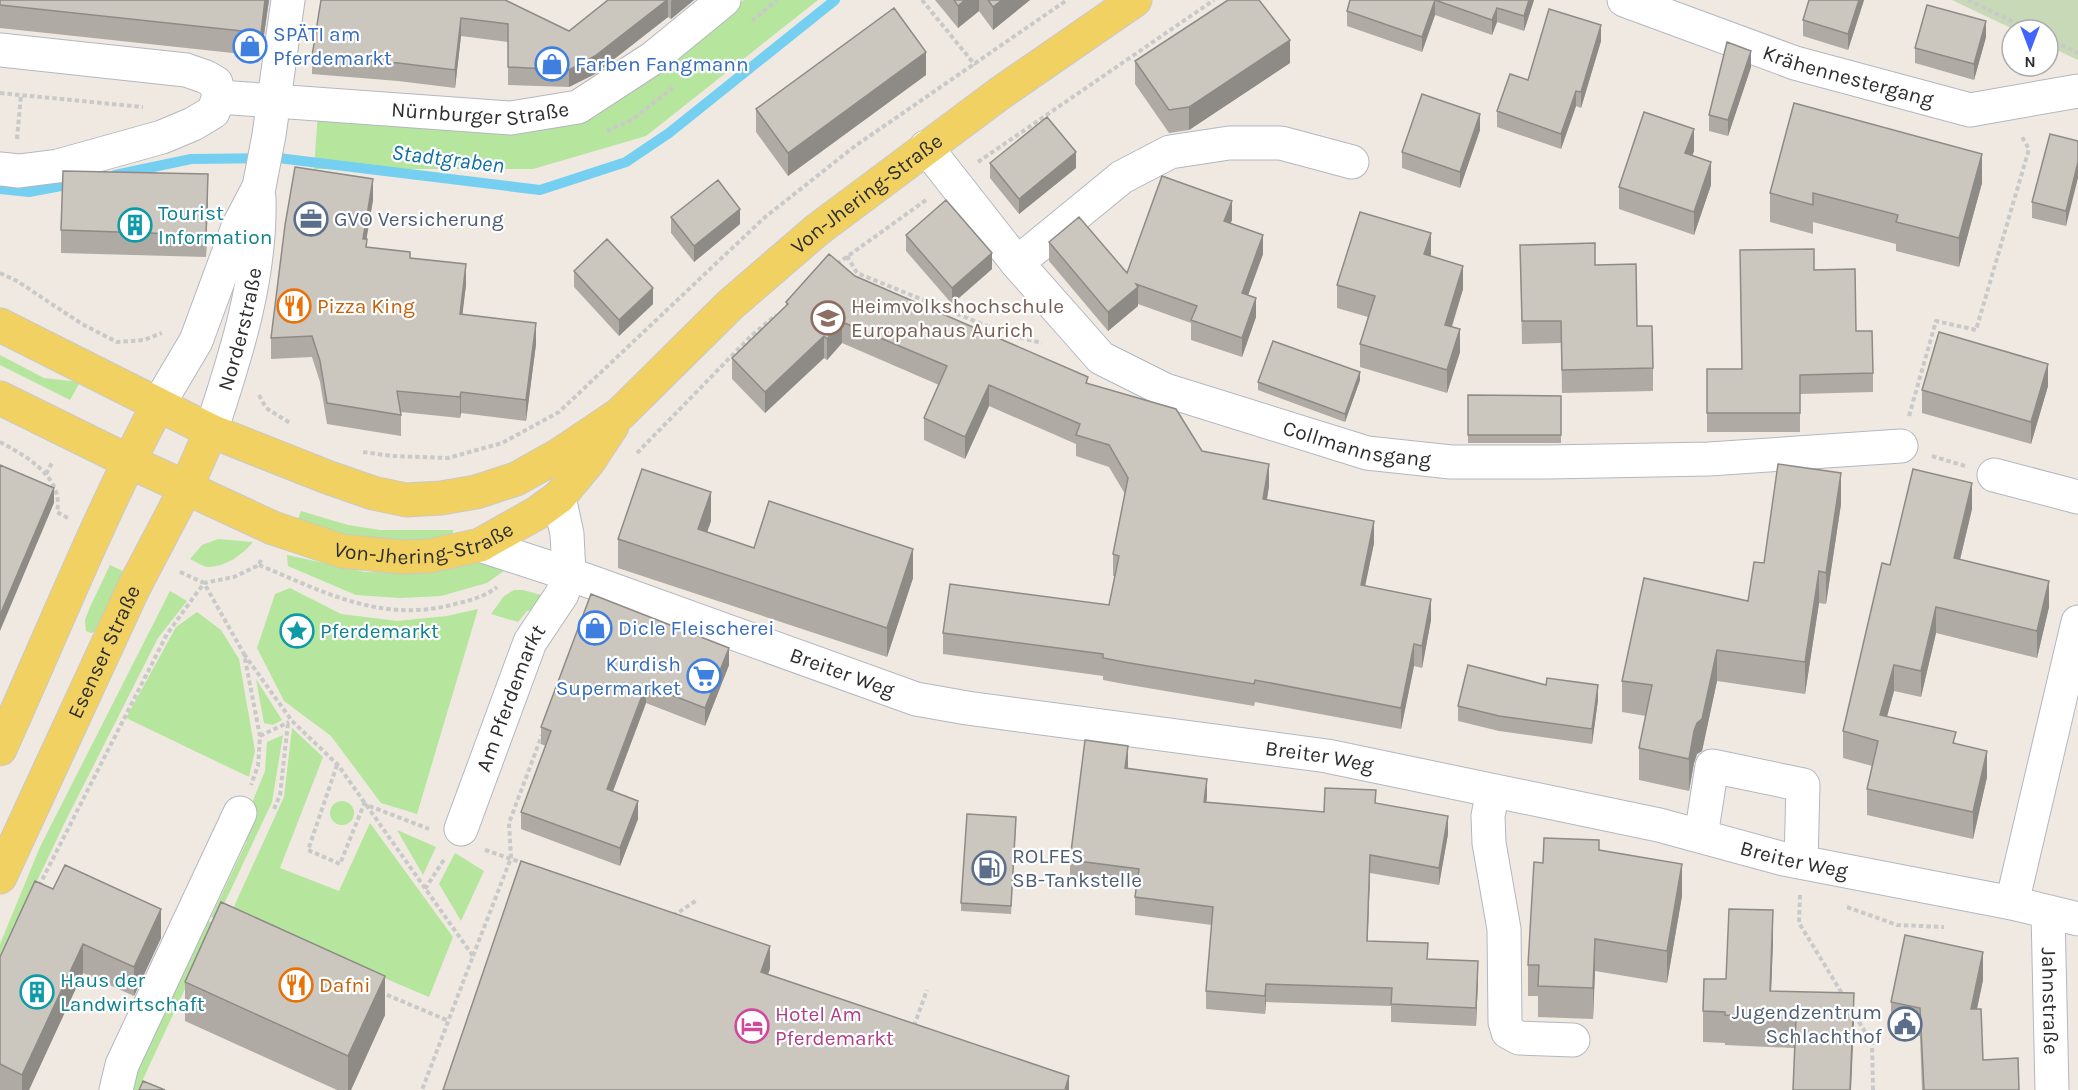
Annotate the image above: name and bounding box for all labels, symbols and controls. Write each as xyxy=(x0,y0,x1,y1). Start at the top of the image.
north arrow xyxy=(2000,18,2060,78)
place label: SPÄTI am Pferdemarkt xyxy=(273,22,392,70)
shop icon: SPÄTI am Pferdemarkt xyxy=(232,28,268,64)
street label: Krähennestergang xyxy=(1759,40,1936,112)
shop icon: Farben Fangmann xyxy=(534,46,570,82)
place label: Farben Fangmann xyxy=(575,52,749,76)
text: N xyxy=(2024,53,2036,72)
street label: Nürnburger Straße xyxy=(390,97,571,131)
street label: Von-Jhering-Straße xyxy=(786,129,947,259)
water label: Stadtgraben xyxy=(390,139,506,179)
place label: Tourist Information xyxy=(158,201,272,249)
office icon: GVO Versicherung xyxy=(293,201,329,237)
building icon: Tourist Information xyxy=(117,207,153,243)
place label: GVO Versicherung xyxy=(334,207,504,231)
street label: Norderstraße xyxy=(213,266,266,394)
restaurant icon: Pizza King xyxy=(276,288,312,324)
place label: Pizza King xyxy=(317,294,415,318)
place label: Heimvolkshochschule Europahaus Aurich xyxy=(851,294,1064,342)
school or university icon: Heimvolkshochschule Europahaus Aurich xyxy=(810,300,846,336)
street label: Collmannsgang xyxy=(1280,416,1433,472)
street label: Von-Jhering-Straße xyxy=(331,517,517,569)
street label: Esenser Straße xyxy=(63,581,145,722)
shop icon: Dicle Fleischerei xyxy=(577,610,613,646)
place icon: Pferdemarkt xyxy=(279,613,315,649)
place label: Dicle Fleischerei xyxy=(618,616,775,640)
place label: Pferdemarkt xyxy=(320,619,439,643)
street label: Am Pferdemarkt xyxy=(471,620,550,775)
street label: Breiter Weg xyxy=(786,643,898,702)
place label: Kurdish Supermarket xyxy=(556,652,681,700)
supermarket icon: Kurdish Supermarket xyxy=(686,658,722,694)
street label: Breiter Weg xyxy=(1264,736,1376,777)
street label: Breiter Weg xyxy=(1737,836,1850,883)
place label: ROLFES SB-Tankstelle xyxy=(1012,844,1142,892)
fuel station icon: ROLFES SB-Tankstelle xyxy=(971,850,1007,886)
street label: Jahnstraße xyxy=(2037,947,2063,1055)
restaurant icon: Dafni xyxy=(278,967,314,1003)
place label: Haus der Landwirtschaft xyxy=(60,968,205,1016)
place label: Dafni xyxy=(319,973,371,997)
building icon: Haus der Landwirtschaft xyxy=(19,974,55,1010)
place label: Jugendzentrum Schlachthof xyxy=(1732,1000,1883,1048)
place label: Hotel Am Pferdemarkt xyxy=(775,1002,894,1050)
public building icon: Jugendzentrum Schlachthof xyxy=(1887,1006,1923,1042)
hotel icon: Hotel Am Pferdemarkt xyxy=(734,1008,770,1044)

